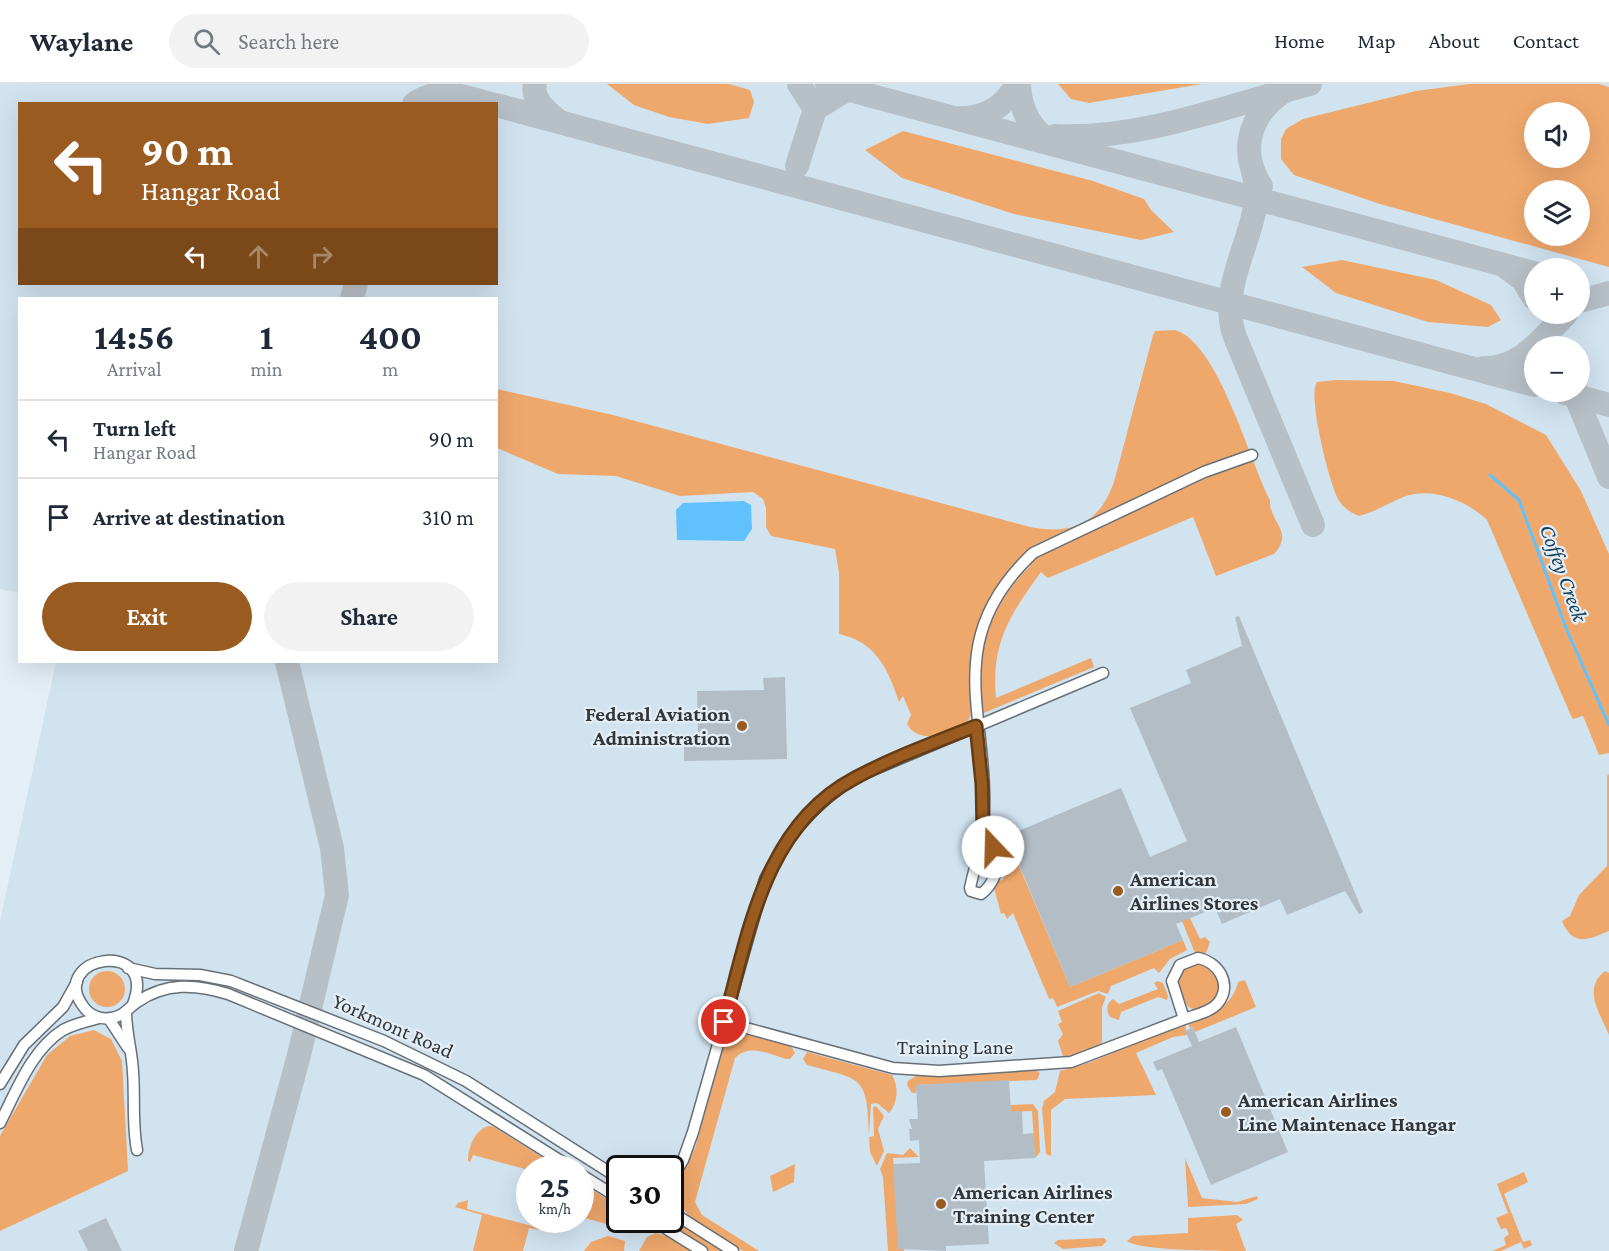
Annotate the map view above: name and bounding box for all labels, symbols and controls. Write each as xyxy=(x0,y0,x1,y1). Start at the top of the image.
search box xyxy=(169,14,589,68)
icon: search xyxy=(190,25,223,58)
text: Waylane xyxy=(30,26,133,57)
text: Search here xyxy=(238,29,339,54)
text: Home xyxy=(1274,29,1324,53)
text: Map xyxy=(1357,29,1396,53)
text: About xyxy=(1429,29,1480,53)
text: Contact xyxy=(1513,29,1579,53)
map controls xyxy=(1524,102,1590,402)
button: sound xyxy=(1524,102,1590,168)
icon: left xyxy=(42,126,120,204)
text: 90 m xyxy=(141,127,233,174)
text: Hangar Road xyxy=(141,176,281,206)
button: layers xyxy=(1524,180,1590,246)
icon: left xyxy=(179,240,212,273)
icon: ahead xyxy=(242,240,275,273)
icon: right xyxy=(305,240,338,273)
button: + xyxy=(1524,258,1590,324)
text: 14:56 xyxy=(94,317,174,357)
text: 1 xyxy=(260,317,273,357)
text: 400 xyxy=(359,317,422,357)
button: − xyxy=(1524,336,1590,402)
text: Arrival xyxy=(107,358,161,380)
text: min xyxy=(250,358,283,380)
text: m xyxy=(382,358,398,380)
text: Turn left xyxy=(93,416,176,441)
icon: left xyxy=(42,423,75,456)
text: 90 m xyxy=(429,427,474,452)
text: Hangar Road xyxy=(93,441,196,463)
icon: arrive xyxy=(42,501,75,534)
text: Arrive at destination xyxy=(93,505,285,530)
text: 310 m xyxy=(422,505,474,530)
water label: Coffey Creek xyxy=(1535,521,1594,626)
button: Exit xyxy=(42,582,252,651)
button: Share xyxy=(264,582,474,651)
place label: Federal Aviation Administration xyxy=(585,702,730,750)
marker: Federal Aviation Administration xyxy=(735,719,749,733)
position arrow xyxy=(961,815,1025,879)
place label: American Airlines Stores xyxy=(1129,867,1259,915)
marker: American Airlines Stores xyxy=(1111,884,1125,898)
street label: Yorkmont Road xyxy=(329,989,457,1063)
pin xyxy=(698,996,749,1047)
icon: arrive xyxy=(707,1005,740,1038)
street label: Training Lane xyxy=(897,1035,1013,1059)
place label: American Airlines Line Maintenace Hangar xyxy=(1237,1088,1457,1136)
marker: American Airlines Line Maintenace Hangar xyxy=(1219,1105,1233,1119)
speed limit sign: 30 xyxy=(606,1155,684,1233)
text: 25 xyxy=(540,1170,570,1203)
place label: American Airlines Training Center xyxy=(952,1180,1113,1228)
marker: American Airlines Training Center xyxy=(934,1197,948,1211)
text: km/h xyxy=(539,1201,571,1217)

